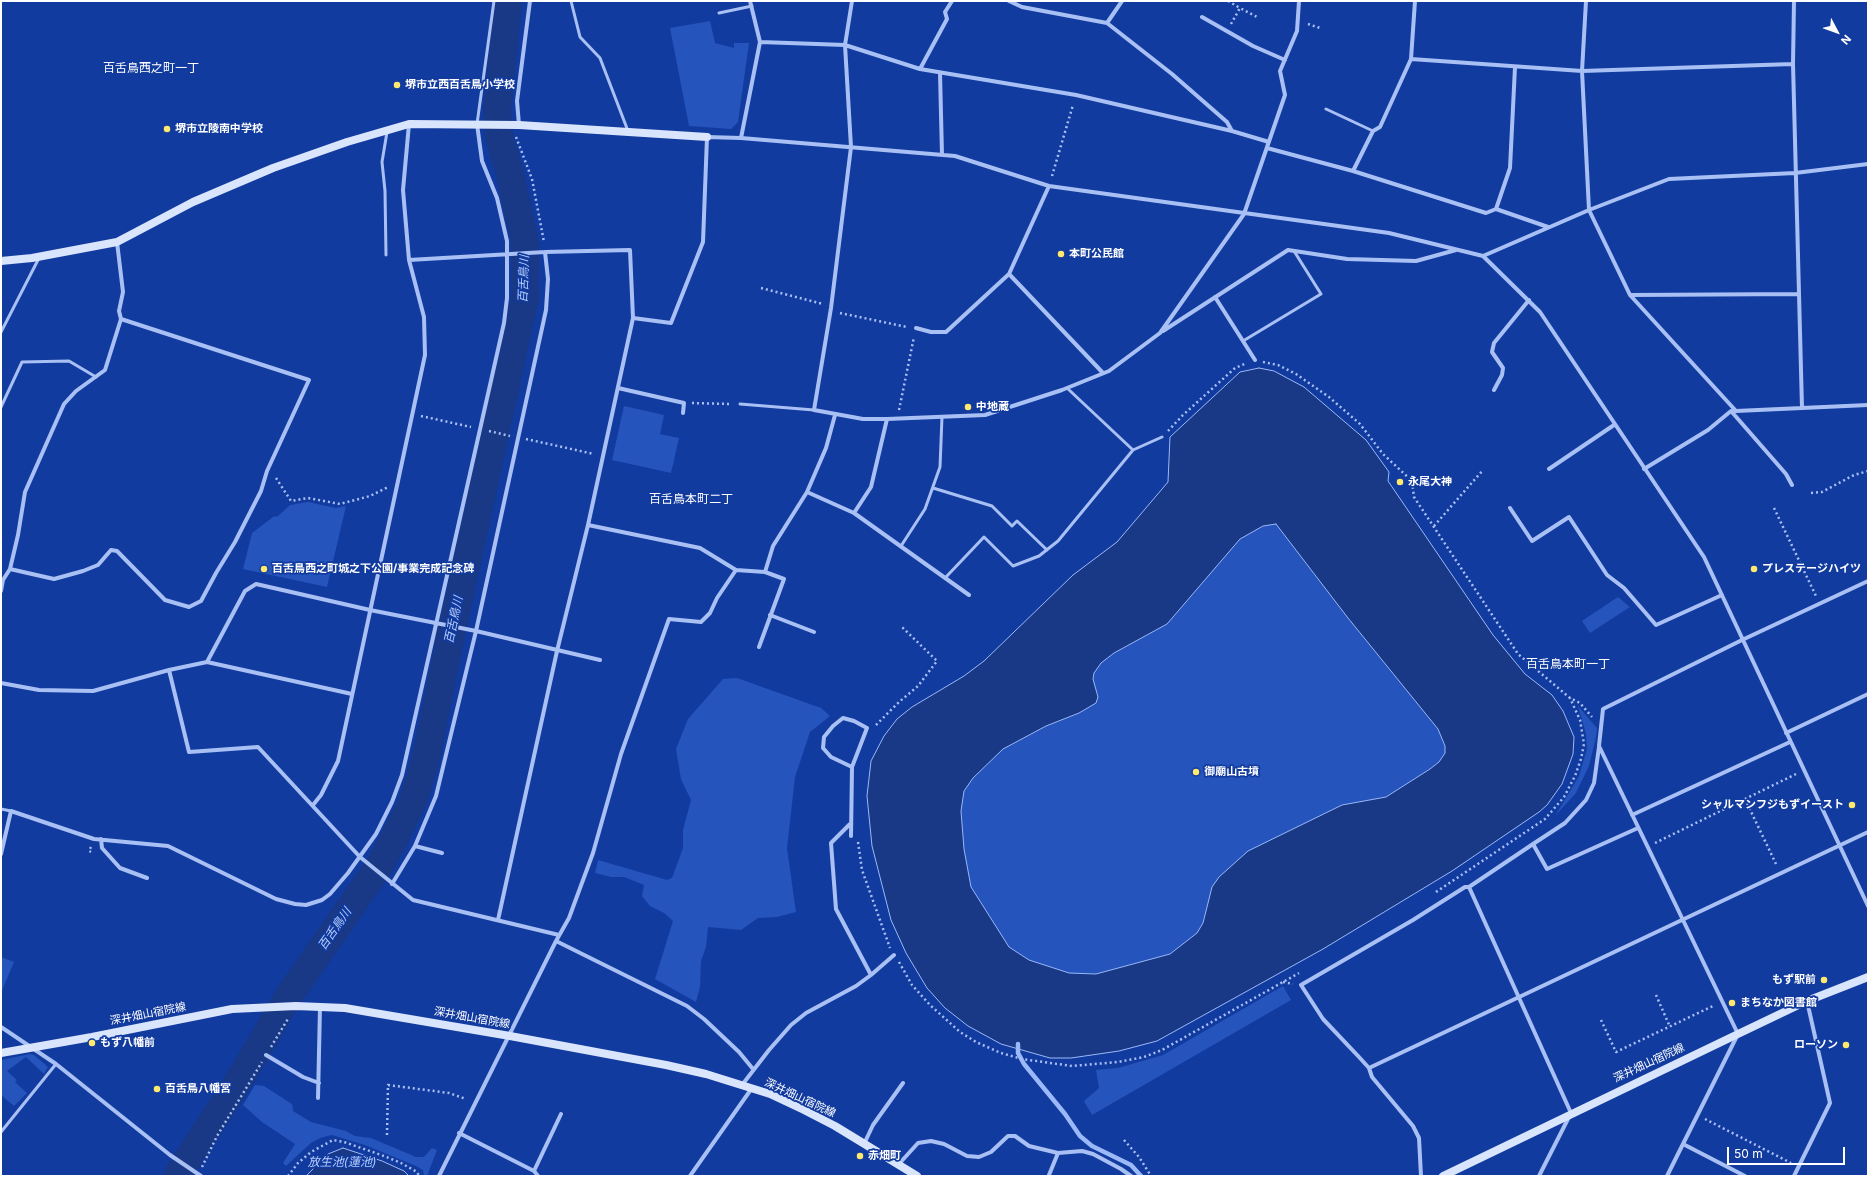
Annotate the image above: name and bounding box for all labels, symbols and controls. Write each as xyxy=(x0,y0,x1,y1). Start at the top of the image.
north arrow xyxy=(1817,12,1857,52)
text: N xyxy=(1838,32,1854,48)
district label: 百舌鳥西之町一丁 xyxy=(103,61,199,75)
place label: 堺市立西百舌鳥小学校 xyxy=(405,78,515,92)
marker: 堺市立西百舌鳥小学校 xyxy=(392,80,402,90)
place label: 堺市立陵南中学校 xyxy=(175,122,263,136)
marker: 堺市立陵南中学校 xyxy=(162,124,172,134)
place label: 本町公民館 xyxy=(1069,247,1124,261)
marker: 本町公民館 xyxy=(1056,249,1066,259)
water label: 百舌鳥川 xyxy=(516,255,532,303)
place label: 中地蔵 xyxy=(976,400,1009,414)
marker: 中地蔵 xyxy=(963,402,973,412)
place label: 永尾大神 xyxy=(1408,475,1452,489)
marker: 永尾大神 xyxy=(1395,477,1405,487)
district label: 百舌鳥本町二丁 xyxy=(649,492,733,506)
place label: 百舌鳥西之町城之下公園/事業完成記念碑 xyxy=(272,562,474,576)
place label: プレステージハイツ xyxy=(1762,562,1861,576)
marker: 百舌鳥西之町城之下公園/事業完成記念碑 xyxy=(259,564,269,574)
marker: プレステージハイツ xyxy=(1749,564,1759,574)
water label: 百舌鳥川 xyxy=(442,595,466,645)
district label: 百舌鳥本町一丁 xyxy=(1526,657,1610,671)
place label: 御廟山古墳 xyxy=(1204,765,1259,779)
marker: 御廟山古墳 xyxy=(1191,767,1201,777)
place label: シャルマンフジもずイースト xyxy=(1701,798,1844,812)
marker: シャルマンフジもずイースト xyxy=(1847,800,1857,810)
water label: 百舌鳥川 xyxy=(315,905,355,953)
place label: もず駅前 xyxy=(1772,973,1816,987)
marker: もず駅前 xyxy=(1819,975,1829,985)
place label: まちなか図書館 xyxy=(1740,996,1817,1010)
marker: まちなか図書館 xyxy=(1727,998,1737,1008)
street label: 深井畑山宿院線 xyxy=(109,1000,187,1028)
street label: 深井畑山宿院線 xyxy=(433,1005,511,1031)
place label: もず八幡前 xyxy=(100,1036,155,1050)
marker: もず八幡前 xyxy=(87,1038,97,1048)
place label: ローソン xyxy=(1794,1038,1838,1052)
marker: ローソン xyxy=(1841,1040,1851,1050)
street label: 深井畑山宿院線 xyxy=(1611,1041,1687,1085)
street label: 深井畑山宿院線 xyxy=(762,1076,838,1120)
place label: 百舌鳥八幡宮 xyxy=(165,1082,231,1096)
marker: 百舌鳥八幡宮 xyxy=(152,1084,162,1094)
scale bar xyxy=(1729,1139,1847,1165)
text: 50 m xyxy=(1734,1146,1763,1161)
place label: 赤畑町 xyxy=(868,1149,901,1163)
marker: 赤畑町 xyxy=(855,1151,865,1161)
water label: 放生池(蓮池) xyxy=(308,1155,376,1169)

